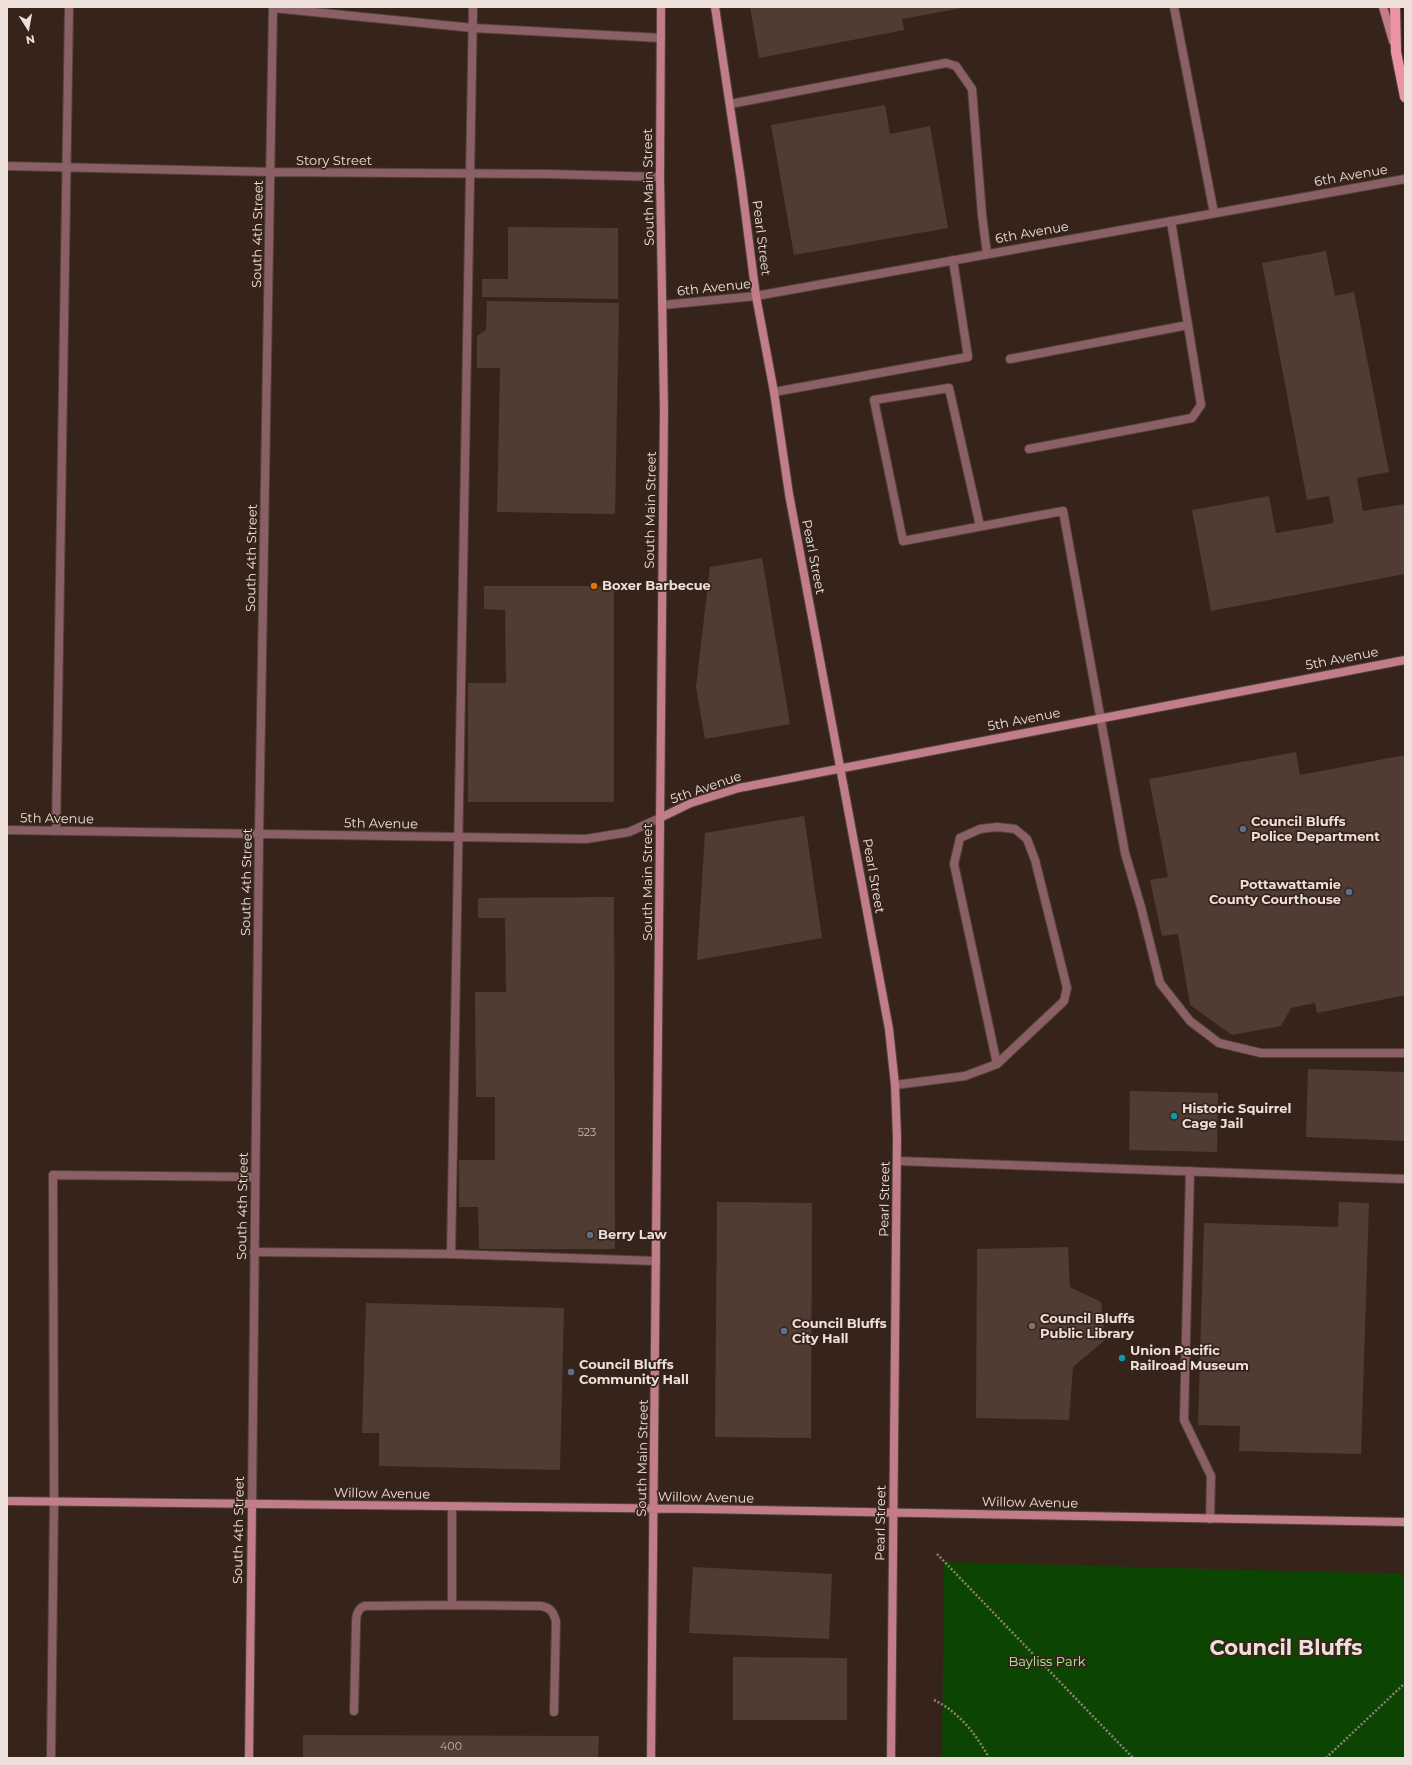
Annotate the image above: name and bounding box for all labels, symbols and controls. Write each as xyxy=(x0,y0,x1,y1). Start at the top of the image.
north arrow xyxy=(8,8,48,48)
text: N xyxy=(25,32,36,47)
street label: South Main Street xyxy=(640,128,658,246)
street label: Story Street xyxy=(296,153,372,169)
street label: 6th Avenue xyxy=(1313,162,1389,190)
street label: South 4th Street xyxy=(249,180,267,288)
street label: Pearl Street xyxy=(749,199,773,277)
street label: 6th Avenue xyxy=(994,219,1070,247)
street label: 6th Avenue xyxy=(676,276,752,300)
street label: South Main Street xyxy=(642,451,660,569)
street label: South 4th Street xyxy=(243,504,261,612)
street label: Pearl Street xyxy=(798,518,828,596)
place label: Boxer Barbecue xyxy=(602,578,711,594)
marker: Boxer Barbecue xyxy=(589,581,599,591)
street label: 5th Avenue xyxy=(1304,644,1380,674)
street label: 5th Avenue xyxy=(986,705,1062,735)
street label: 5th Avenue xyxy=(669,769,743,807)
street label: 5th Avenue xyxy=(20,811,94,827)
place label: Council Bluffs Police Department xyxy=(1251,814,1380,845)
street label: 5th Avenue xyxy=(344,816,418,832)
street label: South Main Street xyxy=(640,823,656,941)
marker: Council Bluffs Police Department xyxy=(1238,824,1248,834)
street label: South 4th Street xyxy=(238,828,256,936)
street label: Pearl Street xyxy=(859,837,887,915)
place label: Pottawattamie County Courthouse xyxy=(1209,877,1341,908)
marker: Pottawattamie County Courthouse xyxy=(1344,887,1354,897)
place label: Historic Squirrel Cage Jail xyxy=(1182,1101,1291,1132)
marker: Historic Squirrel Cage Jail xyxy=(1169,1111,1179,1121)
house number: 523 xyxy=(578,1126,596,1140)
street label: South 4th Street xyxy=(234,1152,252,1260)
street label: Pearl Street xyxy=(877,1161,893,1237)
place label: Berry Law xyxy=(598,1227,667,1243)
marker: Berry Law xyxy=(585,1230,595,1240)
place label: Council Bluffs Public Library xyxy=(1040,1311,1135,1342)
place label: Council Bluffs City Hall xyxy=(792,1316,887,1347)
marker: Council Bluffs Public Library xyxy=(1027,1321,1037,1331)
marker: Council Bluffs City Hall xyxy=(779,1326,789,1336)
place label: Union Pacific Railroad Museum xyxy=(1130,1343,1249,1374)
marker: Union Pacific Railroad Museum xyxy=(1117,1353,1127,1363)
place label: Council Bluffs Community Hall xyxy=(579,1357,689,1388)
marker: Council Bluffs Community Hall xyxy=(566,1367,576,1377)
street label: South Main Street xyxy=(634,1399,652,1517)
street label: South 4th Street xyxy=(230,1476,248,1584)
street label: Willow Avenue xyxy=(334,1485,430,1503)
street label: Pearl Street xyxy=(873,1485,889,1561)
street label: Willow Avenue xyxy=(658,1489,754,1507)
street label: Willow Avenue xyxy=(982,1494,1078,1512)
district label: Council Bluffs xyxy=(1210,1636,1362,1662)
park label: Bayliss Park xyxy=(1008,1654,1086,1670)
house number: 400 xyxy=(440,1740,462,1754)

